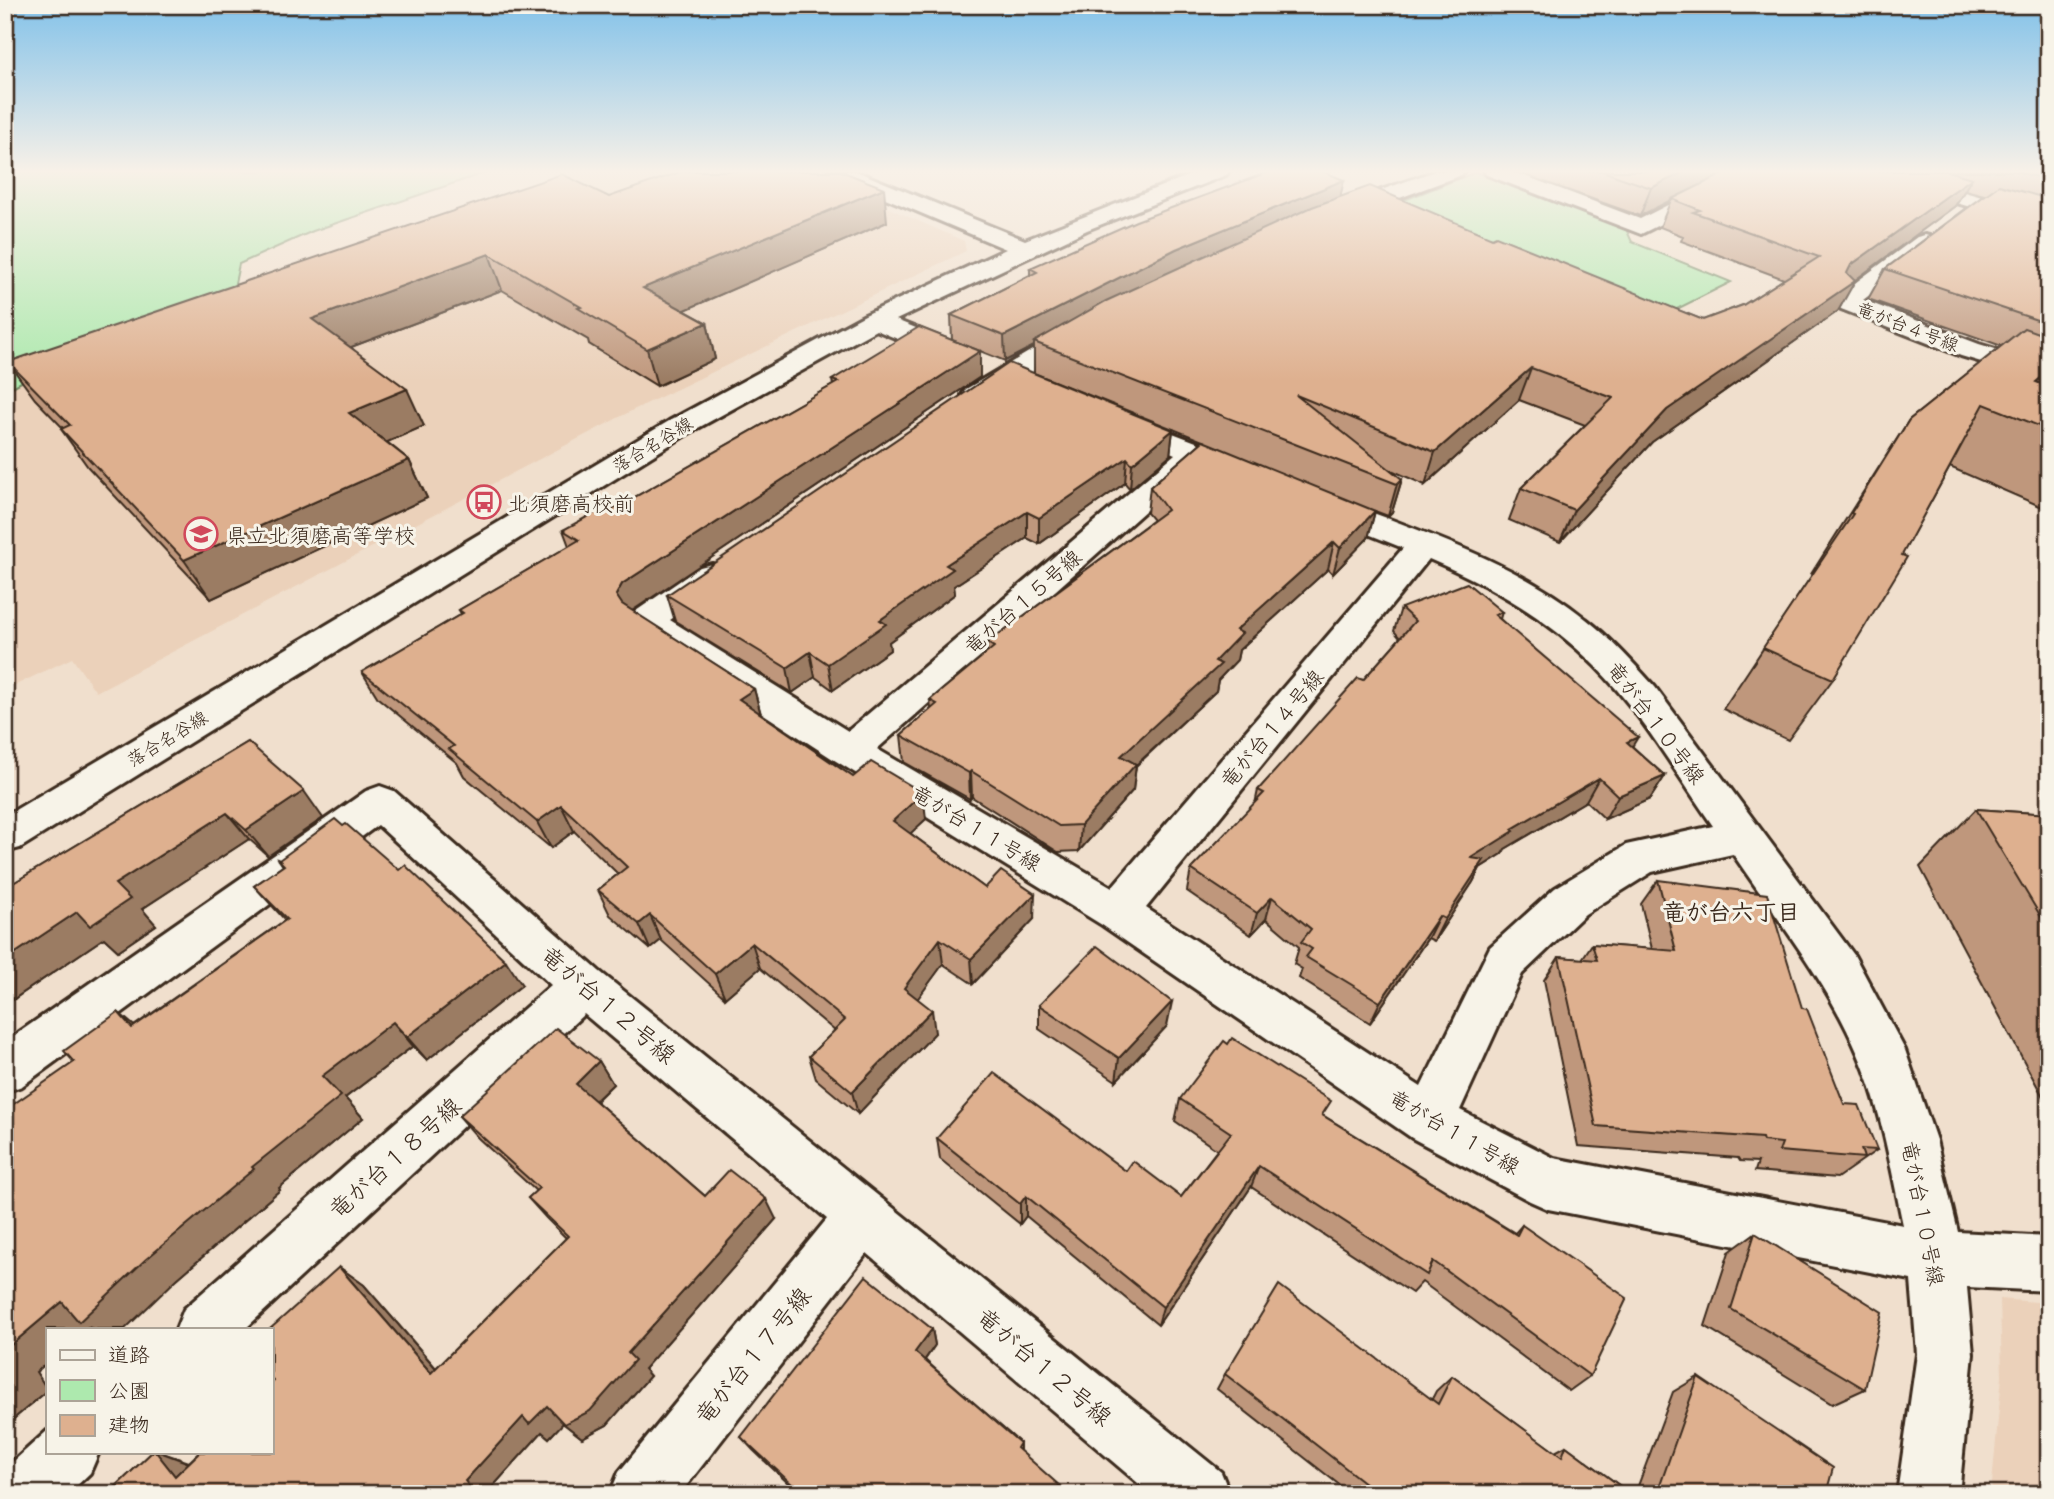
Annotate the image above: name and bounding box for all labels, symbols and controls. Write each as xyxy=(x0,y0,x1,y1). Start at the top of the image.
street label: 竜が台４号線 xyxy=(1853,295,1963,357)
street label: 落合名谷線 xyxy=(607,411,697,477)
bus stop icon: 北須磨高校前 xyxy=(465,483,503,521)
place label: 北須磨高校前 xyxy=(508,489,634,516)
school or university icon: 県立北須磨高等学校 xyxy=(182,515,220,553)
place label: 県立北須磨高等学校 xyxy=(226,521,415,548)
street label: 竜が台１５号線 xyxy=(958,543,1086,659)
street label: 竜が台１０号線 xyxy=(1602,655,1712,789)
street label: 竜が台１４号線 xyxy=(1213,663,1329,793)
street label: 落合名谷線 xyxy=(122,705,212,771)
street label: 竜が台１１号線 xyxy=(907,778,1047,876)
district label: 竜が台六丁目 xyxy=(1662,896,1800,926)
street label: 竜が台１２号線 xyxy=(535,938,683,1070)
street label: 竜が台１１号線 xyxy=(1385,1083,1525,1179)
street label: 竜が台１８号線 xyxy=(321,1089,467,1225)
street label: 竜が台１０号線 xyxy=(1897,1138,1951,1288)
street label: 竜が台１７号線 xyxy=(687,1280,817,1430)
street label: 竜が台１２号線 xyxy=(971,1300,1119,1432)
legend xyxy=(46,1328,273,1454)
text: 道路 xyxy=(108,1340,150,1367)
text: 公園 xyxy=(108,1376,150,1403)
text: 建物 xyxy=(108,1410,150,1437)

